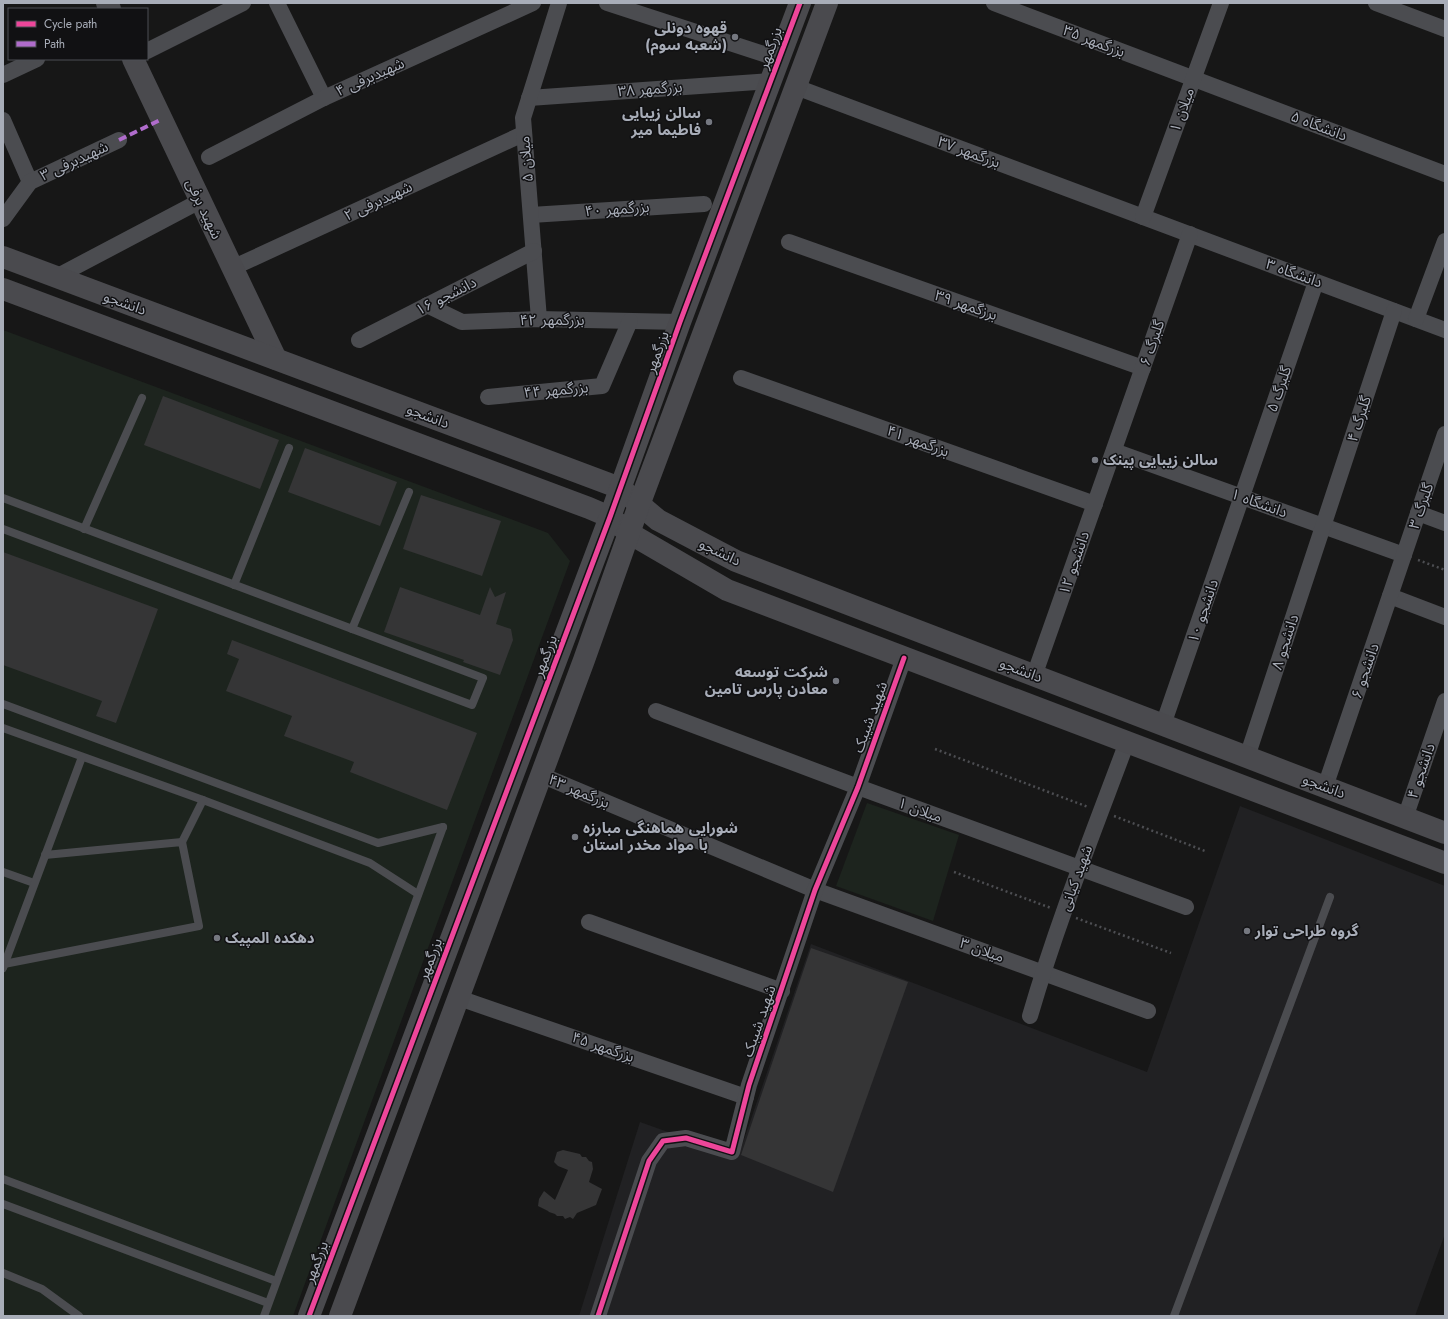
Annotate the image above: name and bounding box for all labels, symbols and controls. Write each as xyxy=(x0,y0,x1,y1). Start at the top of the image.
legend xyxy=(8,8,148,60)
text: Cycle path xyxy=(44,15,97,33)
place label: قهوه دونلی (شعبه سوم) xyxy=(645,17,727,56)
street label: بزرگمهر ۳۵ xyxy=(1060,19,1128,63)
street label: بزرگمهر xyxy=(752,24,788,73)
marker: قهوه دونلی (شعبه سوم) xyxy=(730,32,740,42)
text: Path xyxy=(44,35,65,53)
street label: شهیدبرفی ۴ xyxy=(332,52,408,102)
street label: بزرگمهر ۳۸ xyxy=(617,76,683,102)
street label: میلان ۱ xyxy=(1164,85,1200,135)
place label: سالن زیبایی فاطیما میر xyxy=(622,102,701,141)
street label: دانشگاه ۵ xyxy=(1288,105,1350,147)
marker: سالن زیبایی فاطیما میر xyxy=(704,117,714,127)
street label: بزرگمهر ۳۷ xyxy=(935,131,1003,173)
street label: شهیدبرفی ۳ xyxy=(36,135,112,186)
street label: میلان ۵ xyxy=(513,135,539,183)
street label: شهید برفی xyxy=(180,175,228,243)
street label: شهیدبرفی ۲ xyxy=(340,175,416,226)
street label: بزرگمهر ۴۰ xyxy=(584,196,650,222)
street label: دانشگاه ۳ xyxy=(1263,253,1325,293)
street label: دانشجو ۱۶ xyxy=(412,271,480,321)
street label: برزگمهر ۳۹ xyxy=(932,284,1000,326)
street label: دانشجو xyxy=(100,285,150,321)
street label: بزرگمهر ۴۲ xyxy=(520,309,584,331)
street label: گلبرگ ۶ xyxy=(1134,316,1170,369)
street label: بزرگمهر xyxy=(639,328,675,377)
street label: گلبرگ ۵ xyxy=(1261,362,1297,415)
street label: بزرگمهر ۴۴ xyxy=(523,376,589,404)
street label: گلبرگ ۴ xyxy=(1341,392,1377,445)
street label: دانشجو xyxy=(403,398,453,434)
street label: بزرگمهر ۴۱ xyxy=(884,420,952,462)
place label: سالن زیبایی پینک xyxy=(1103,449,1218,471)
marker: سالن زیبایی پینک xyxy=(1090,455,1100,465)
street label: گلبرگ ۳ xyxy=(1403,479,1439,532)
street label: دانشگاه ۱ xyxy=(1228,483,1290,523)
street label: دانشجو ۱۲ xyxy=(1053,528,1095,598)
street label: دانشجو xyxy=(695,532,745,572)
street label: دانشجو ۱۰ xyxy=(1182,576,1224,646)
street label: دانشجو ۸ xyxy=(1266,611,1304,673)
street label: بزرگمهر xyxy=(527,632,563,681)
street label: دانشجو ۶ xyxy=(1345,640,1385,702)
street label: دانشجو xyxy=(996,652,1046,688)
place label: شرکت توسعه معادن پارس تامین xyxy=(705,661,828,700)
marker: شرکت توسعه معادن پارس تامین xyxy=(831,676,841,686)
street label: شهید شیبک xyxy=(847,678,893,756)
street label: دانشجو ۴ xyxy=(1401,740,1441,802)
street label: بزرگمهر ۴۳ xyxy=(545,768,613,814)
street label: دانشجو xyxy=(1299,768,1349,804)
street label: میلان ۱ xyxy=(895,792,945,828)
place label: شورایی هماهنگی مبارزه با مواد مخدر استان xyxy=(583,817,738,856)
marker: شورایی هماهنگی مبارزه با مواد مخدر استان xyxy=(570,832,580,842)
street label: شهید کیانی xyxy=(1054,842,1098,914)
place label: گروه طراحی توار xyxy=(1254,920,1359,942)
marker: گروه طراحی توار xyxy=(1242,926,1252,936)
place label: دهکده المپیک xyxy=(225,927,315,949)
street label: میلان ۳ xyxy=(957,932,1007,968)
marker: دهکده المپیک xyxy=(212,933,222,943)
street label: بزرگمهر xyxy=(412,935,448,984)
street label: شهید شیبک xyxy=(736,982,782,1060)
street label: بزرگمهر ۴۵ xyxy=(569,1026,637,1068)
street label: بزرگمهر xyxy=(298,1238,334,1287)

